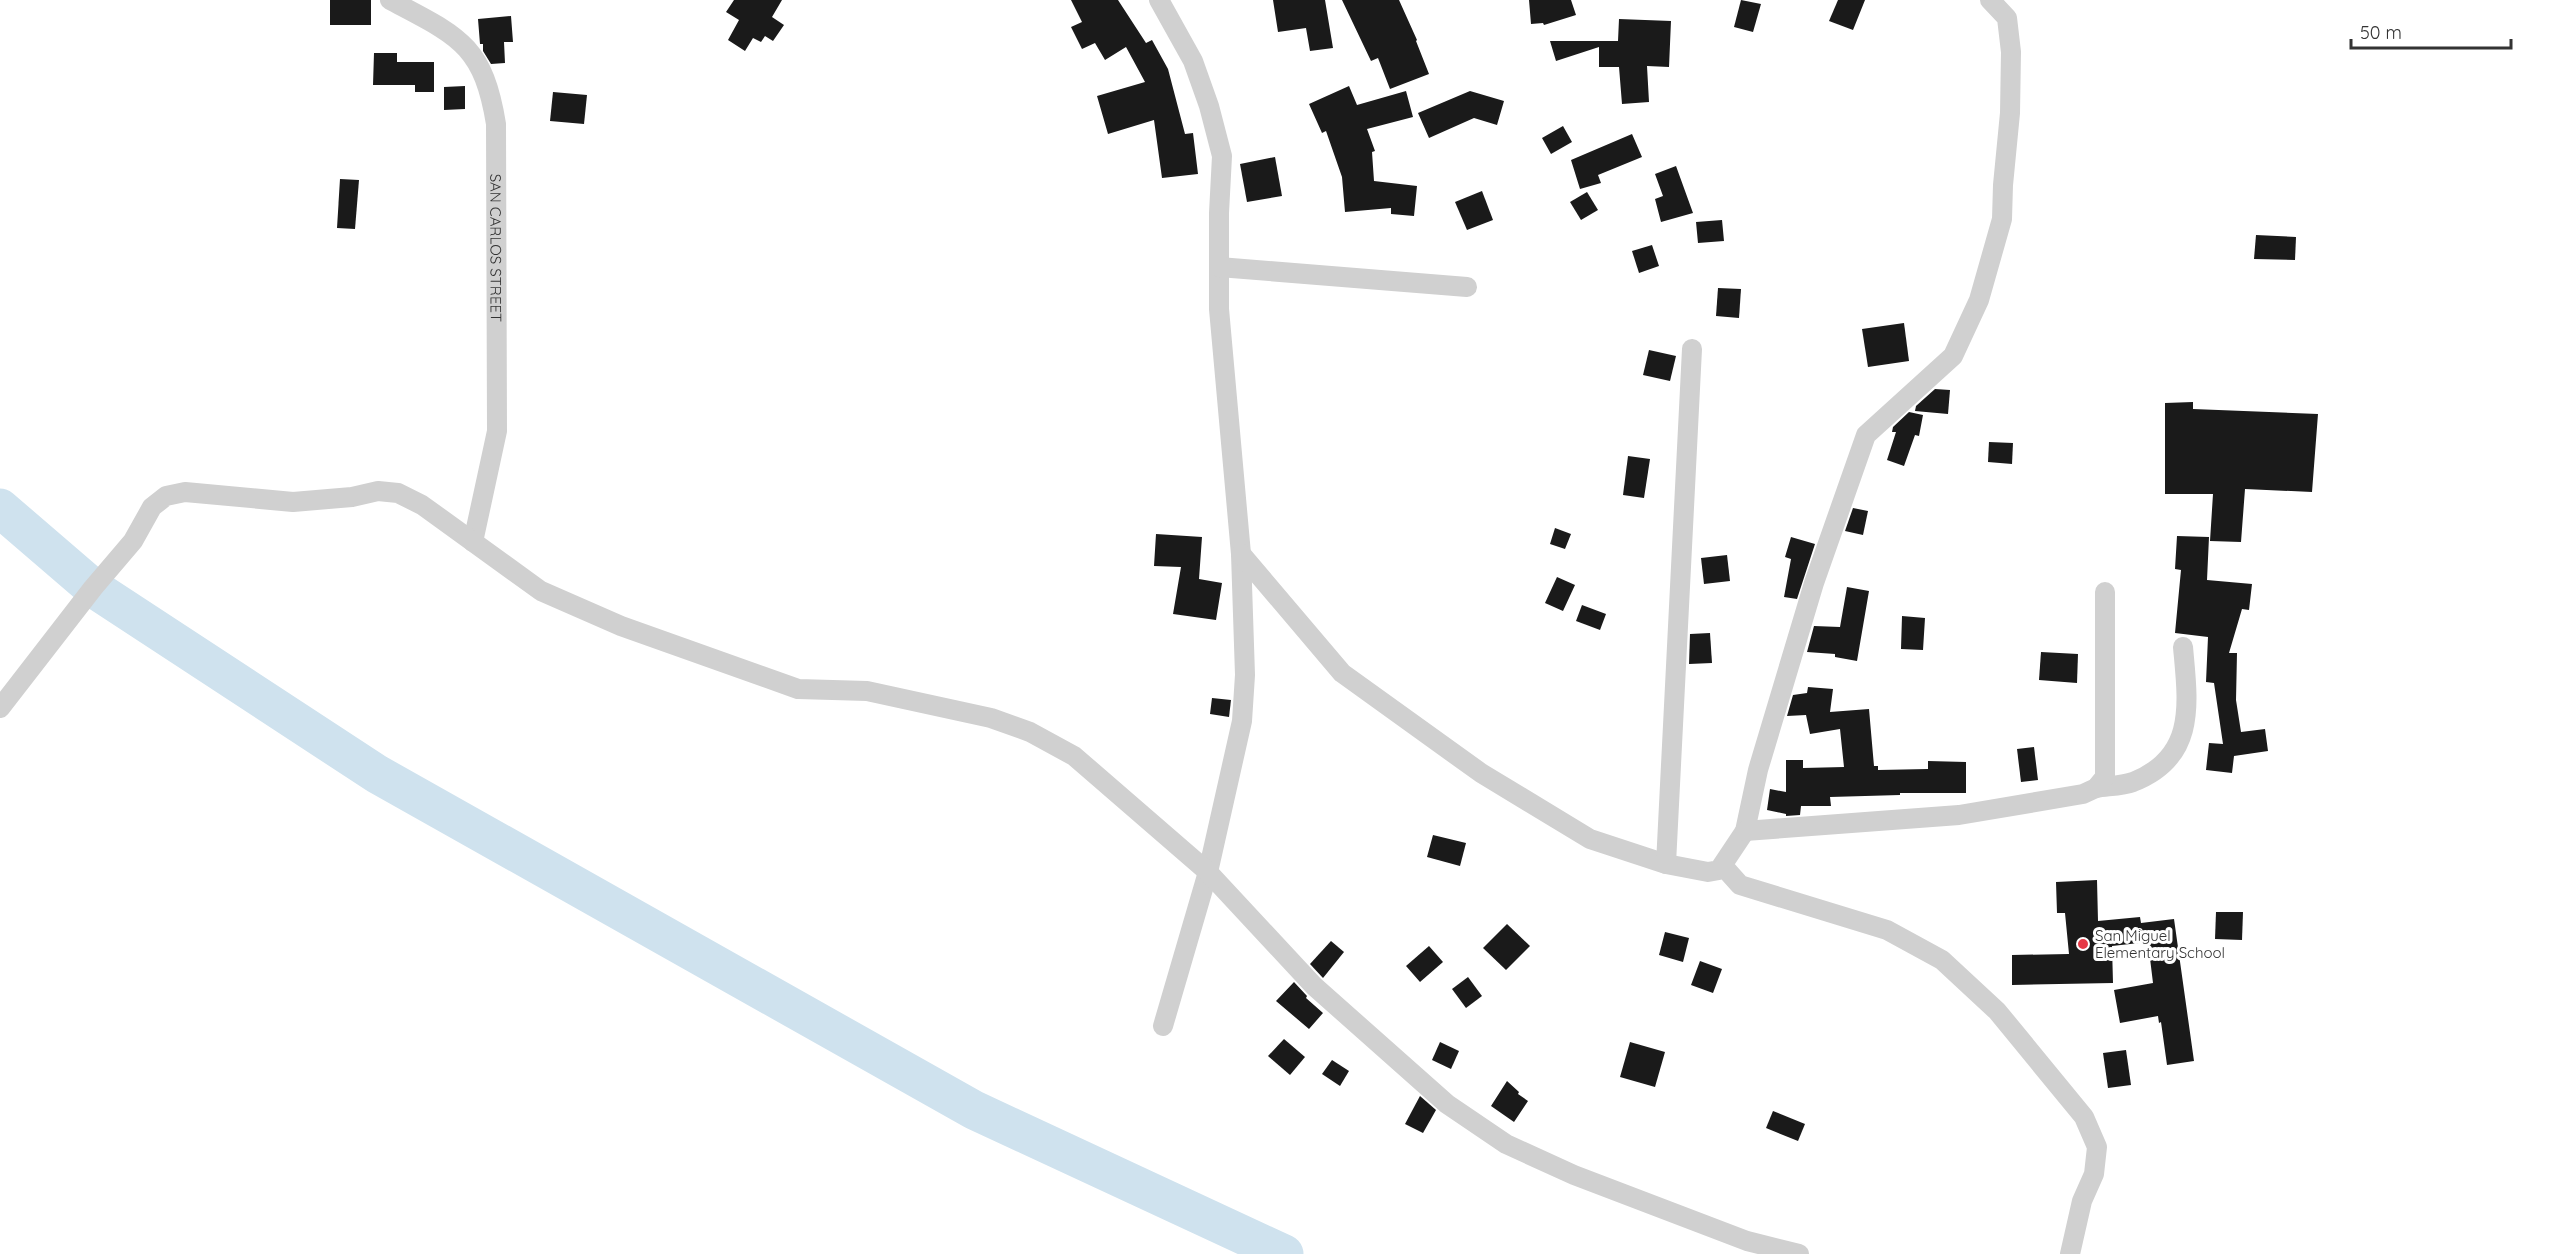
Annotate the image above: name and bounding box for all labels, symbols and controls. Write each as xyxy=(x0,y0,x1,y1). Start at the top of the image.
scale bar xyxy=(2351,12,2512,50)
text: 50 m xyxy=(2360,21,2402,44)
street label: SAN CARLOS STREET xyxy=(487,174,506,322)
place label: San Miguel Elementary School xyxy=(2095,926,2225,962)
marker: San Miguel Elementary School xyxy=(2076,937,2090,951)

